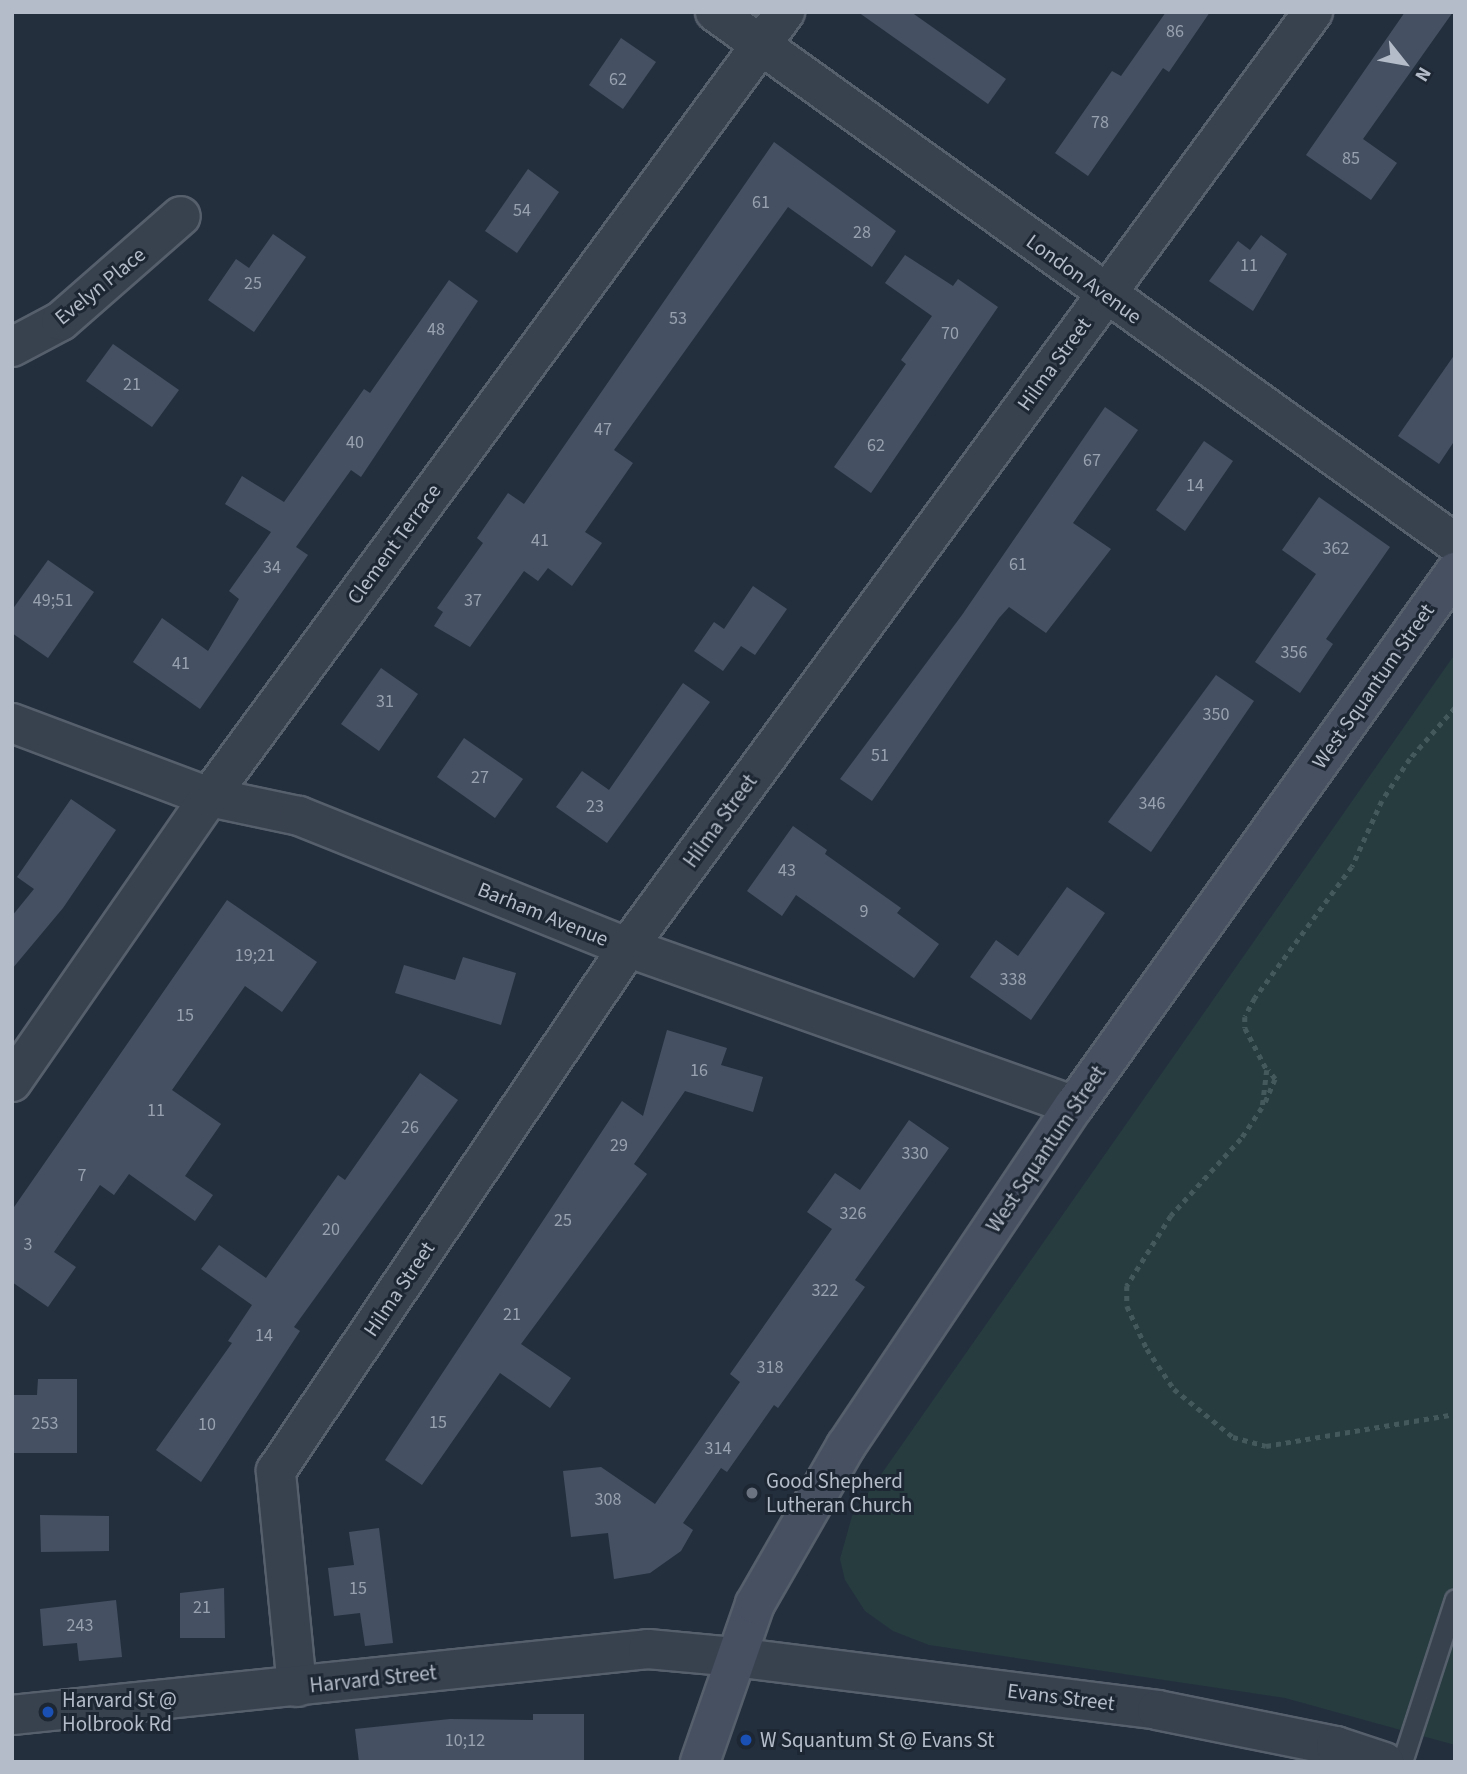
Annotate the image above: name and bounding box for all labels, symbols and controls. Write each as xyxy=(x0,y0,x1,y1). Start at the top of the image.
house number: 86 xyxy=(1166,21,1184,43)
north arrow xyxy=(1369,28,1439,98)
text: N xyxy=(1408,62,1437,86)
house number: 62 xyxy=(609,69,627,91)
house number: 78 xyxy=(1091,112,1109,134)
house number: 85 xyxy=(1342,148,1360,170)
house number: 61 xyxy=(752,192,770,214)
house number: 54 xyxy=(513,200,531,222)
house number: 28 xyxy=(853,222,871,244)
street label: London Avenue xyxy=(1021,229,1147,329)
street label: Evelyn Place xyxy=(50,242,150,330)
house number: 11 xyxy=(1240,255,1258,277)
house number: 25 xyxy=(244,273,262,295)
house number: 53 xyxy=(669,308,687,330)
street label: Hilma Street xyxy=(1012,312,1096,416)
house number: 48 xyxy=(427,319,445,341)
house number: 70 xyxy=(941,323,959,345)
house number: 21 xyxy=(123,374,141,396)
house number: 47 xyxy=(594,419,612,441)
house number: 40 xyxy=(346,432,364,454)
house number: 62 xyxy=(867,435,885,457)
house number: 67 xyxy=(1083,450,1101,472)
house number: 14 xyxy=(1186,475,1204,497)
street label: Clement Terrace xyxy=(342,479,446,609)
house number: 41 xyxy=(531,530,549,552)
house number: 362 xyxy=(1323,538,1349,560)
house number: 61 xyxy=(1009,554,1027,576)
house number: 34 xyxy=(263,557,281,579)
house number: 49;51 xyxy=(33,590,73,612)
house number: 37 xyxy=(464,590,482,612)
street label: West Squantum Street xyxy=(1307,599,1439,773)
house number: 356 xyxy=(1281,642,1307,664)
house number: 41 xyxy=(172,653,190,675)
house number: 31 xyxy=(376,691,394,713)
house number: 350 xyxy=(1203,704,1229,726)
house number: 51 xyxy=(871,745,889,767)
house number: 27 xyxy=(471,767,489,789)
street label: Hilma Street xyxy=(678,769,762,873)
house number: 346 xyxy=(1139,793,1165,815)
house number: 23 xyxy=(586,796,604,818)
house number: 43 xyxy=(778,860,796,882)
street label: Barham Avenue xyxy=(474,876,612,952)
house number: 9 xyxy=(860,901,868,923)
house number: 19;21 xyxy=(235,945,275,967)
house number: 338 xyxy=(1000,969,1026,991)
house number: 15 xyxy=(176,1005,194,1027)
house number: 16 xyxy=(690,1060,708,1082)
street label: West Squantum Street xyxy=(981,1061,1111,1237)
house number: 11 xyxy=(147,1100,165,1122)
house number: 26 xyxy=(401,1117,419,1139)
house number: 29 xyxy=(610,1135,628,1157)
house number: 330 xyxy=(902,1143,928,1165)
house number: 7 xyxy=(78,1165,86,1187)
house number: 326 xyxy=(840,1203,866,1225)
house number: 25 xyxy=(554,1210,572,1232)
house number: 20 xyxy=(322,1219,340,1241)
house number: 3 xyxy=(24,1234,32,1256)
street label: Hilma Street xyxy=(358,1237,440,1341)
house number: 322 xyxy=(812,1280,838,1302)
house number: 21 xyxy=(503,1304,521,1326)
house number: 14 xyxy=(255,1325,273,1347)
house number: 318 xyxy=(757,1357,783,1379)
house number: 15 xyxy=(429,1412,447,1434)
house number: 253 xyxy=(32,1413,58,1435)
house number: 10 xyxy=(198,1414,216,1436)
house number: 314 xyxy=(705,1438,731,1460)
place label: Good Shepherd Lutheran Church xyxy=(766,1468,912,1518)
marker: Good Shepherd Lutheran Church xyxy=(744,1485,760,1501)
house number: 308 xyxy=(595,1489,621,1511)
house number: 15 xyxy=(349,1578,367,1600)
house number: 21 xyxy=(193,1597,211,1619)
house number: 243 xyxy=(67,1615,93,1637)
street label: Harvard Street xyxy=(308,1660,438,1698)
street label: Evans Street xyxy=(1006,1678,1116,1716)
place label: Harvard St @ Holbrook Rd xyxy=(62,1687,177,1737)
marker: Harvard St @ Holbrook Rd xyxy=(40,1704,56,1720)
place label: W Squantum St @ Evans St xyxy=(760,1727,994,1753)
house number: 10;12 xyxy=(445,1730,485,1752)
marker: W Squantum St @ Evans St xyxy=(738,1732,754,1748)

